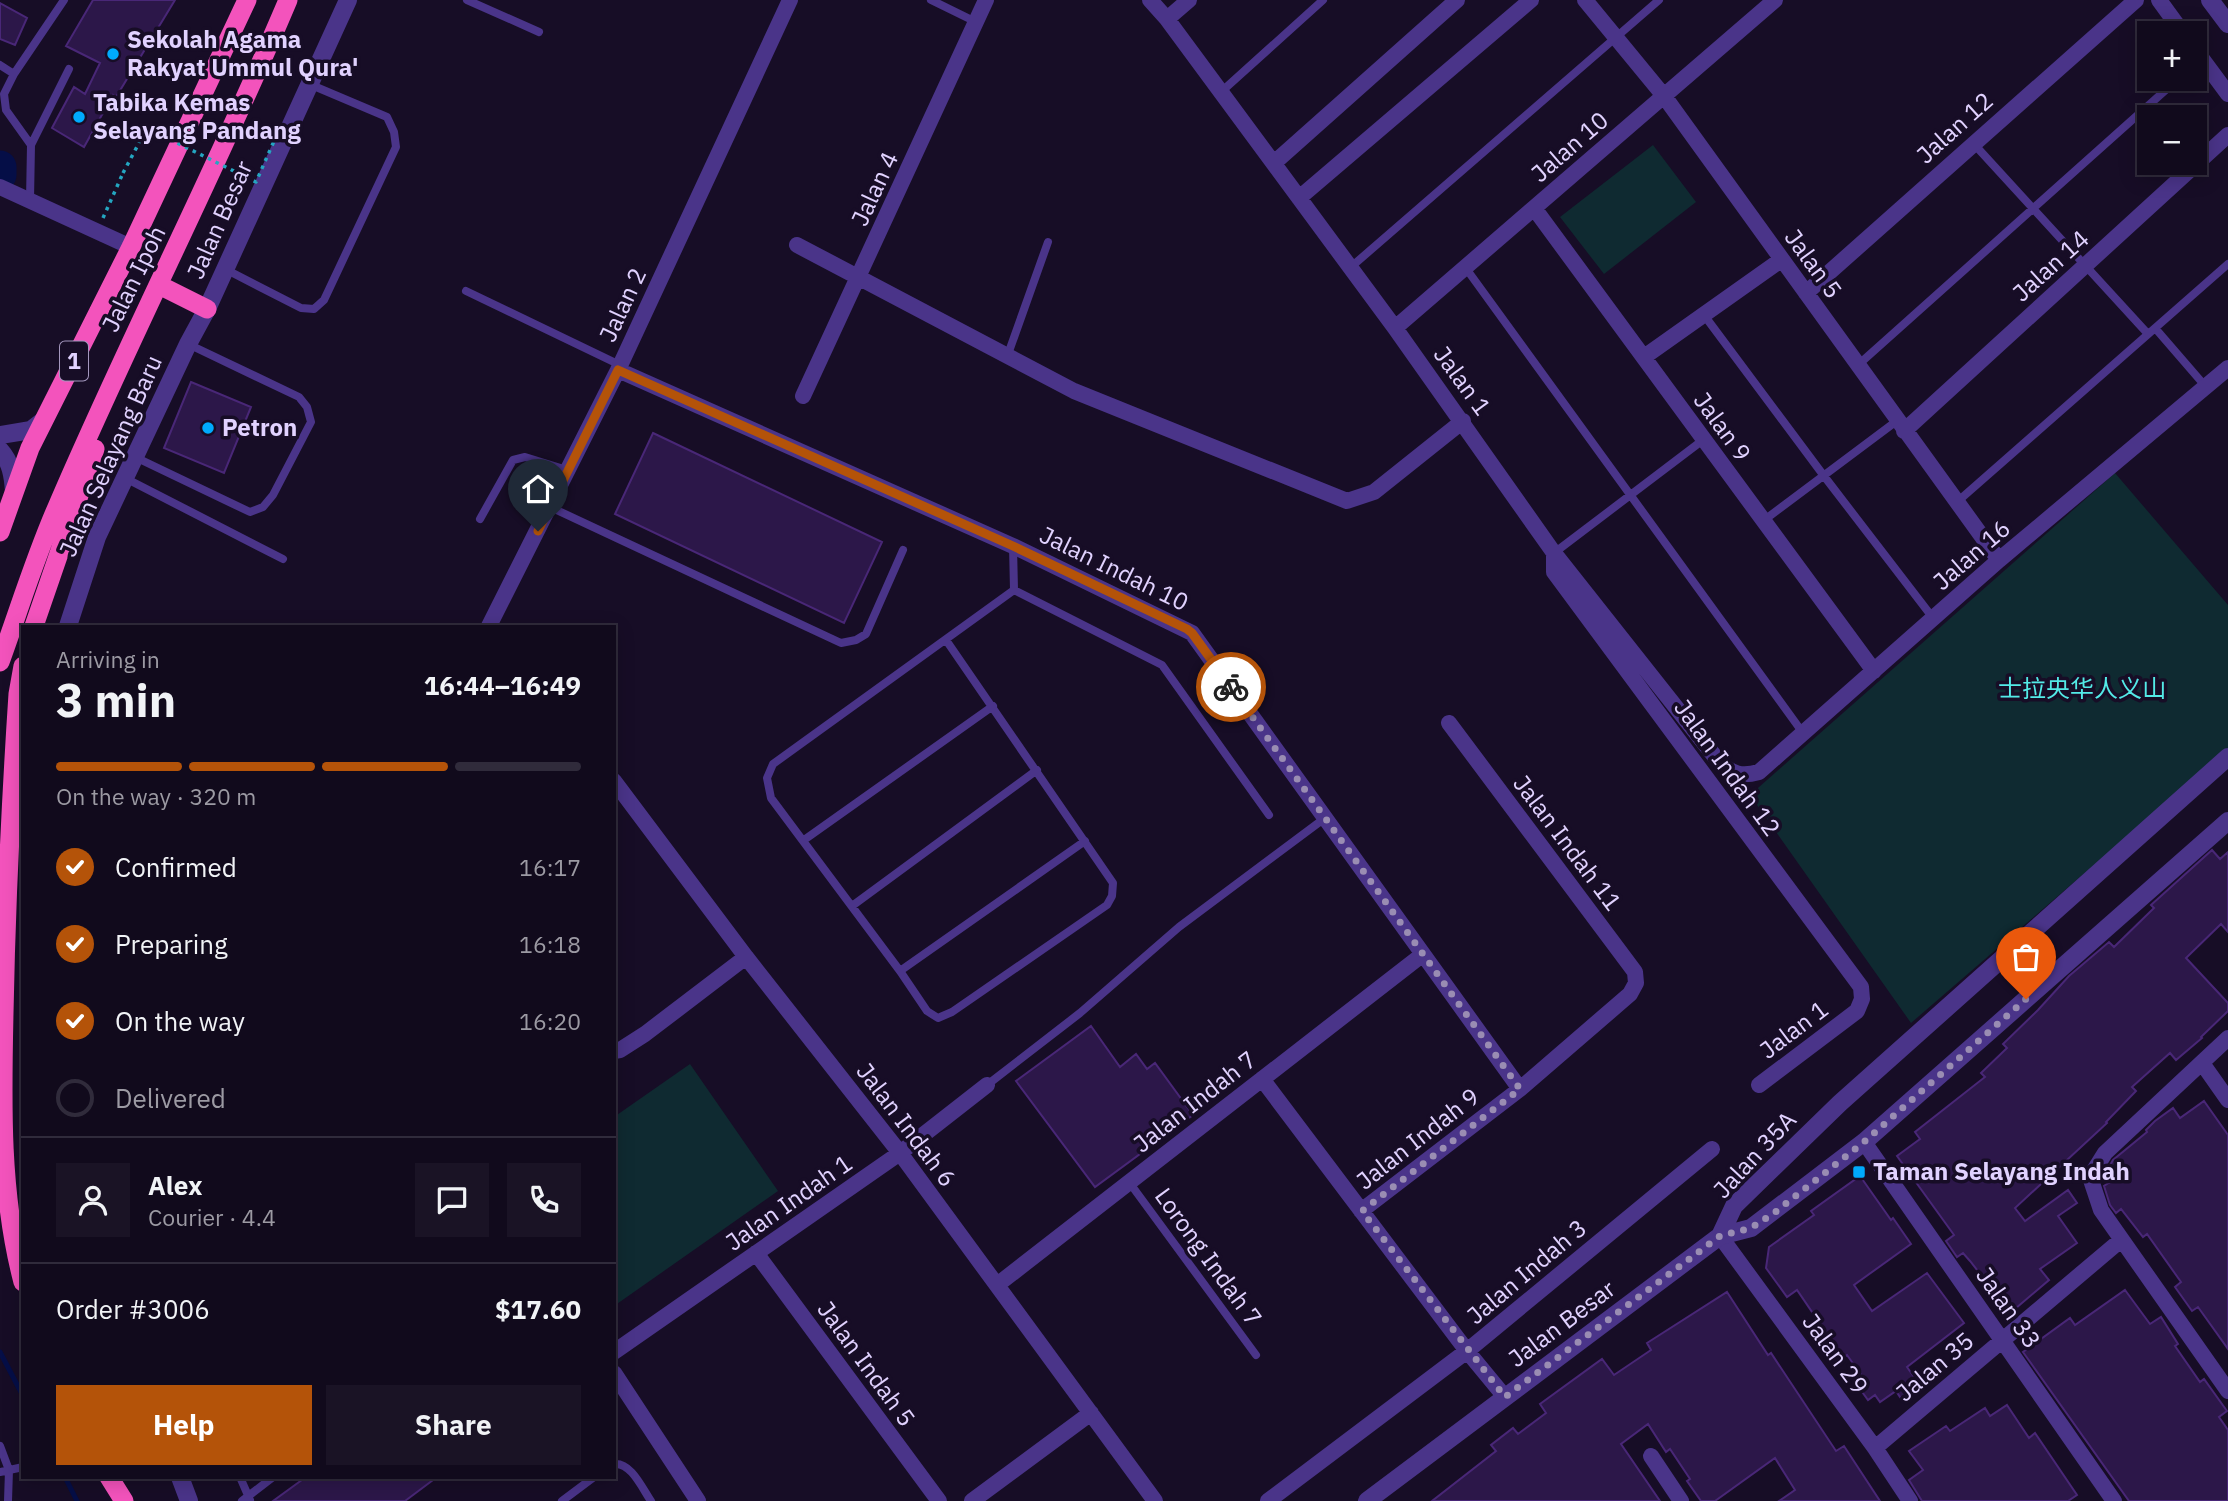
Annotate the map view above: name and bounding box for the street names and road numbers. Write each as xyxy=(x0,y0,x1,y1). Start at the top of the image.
street label: Jalan 12 xyxy=(1909,84,1999,170)
street label: Jalan 10 xyxy=(1524,104,1615,189)
street label: Jalan 4 xyxy=(843,146,905,231)
street label: Jalan Besar xyxy=(179,155,259,284)
street label: Jalan Ipoh xyxy=(94,220,173,337)
street label: Jalan 5 xyxy=(1778,222,1850,304)
street label: Jalan 14 xyxy=(2005,222,2095,308)
street label: Jalan 2 xyxy=(591,262,653,347)
street label: Jalan 1 xyxy=(1427,339,1499,421)
road number: 1 xyxy=(60,342,88,380)
street label: Jalan Selayang Baru xyxy=(51,350,169,561)
street label: Jalan 9 xyxy=(1687,385,1759,467)
street label: Jalan 16 xyxy=(1926,512,2017,597)
street label: Jalan Indah 10 xyxy=(1035,518,1194,618)
street label: Jalan Indah 12 xyxy=(1667,693,1788,842)
street label: Jalan Indah 11 xyxy=(1506,768,1629,917)
street label: Jalan 1 xyxy=(1753,993,1834,1065)
street label: Jalan Indah 7 xyxy=(1126,1043,1262,1159)
street label: Jalan Indah 6 xyxy=(850,1056,964,1193)
street label: Jalan Indah 9 xyxy=(1349,1080,1485,1196)
street label: Jalan 35A xyxy=(1706,1104,1803,1205)
street label: Jalan Indah 1 xyxy=(719,1147,858,1258)
street label: Lorong Indah 7 xyxy=(1148,1181,1270,1332)
street label: Jalan Indah 3 xyxy=(1460,1212,1593,1331)
street label: Jalan 33 xyxy=(1969,1260,2048,1354)
street label: Jalan Besar xyxy=(1502,1272,1621,1374)
street label: Jalan Indah 5 xyxy=(811,1294,923,1432)
street label: Jalan 29 xyxy=(1796,1307,1876,1400)
street label: Jalan 35 xyxy=(1889,1324,1980,1408)

